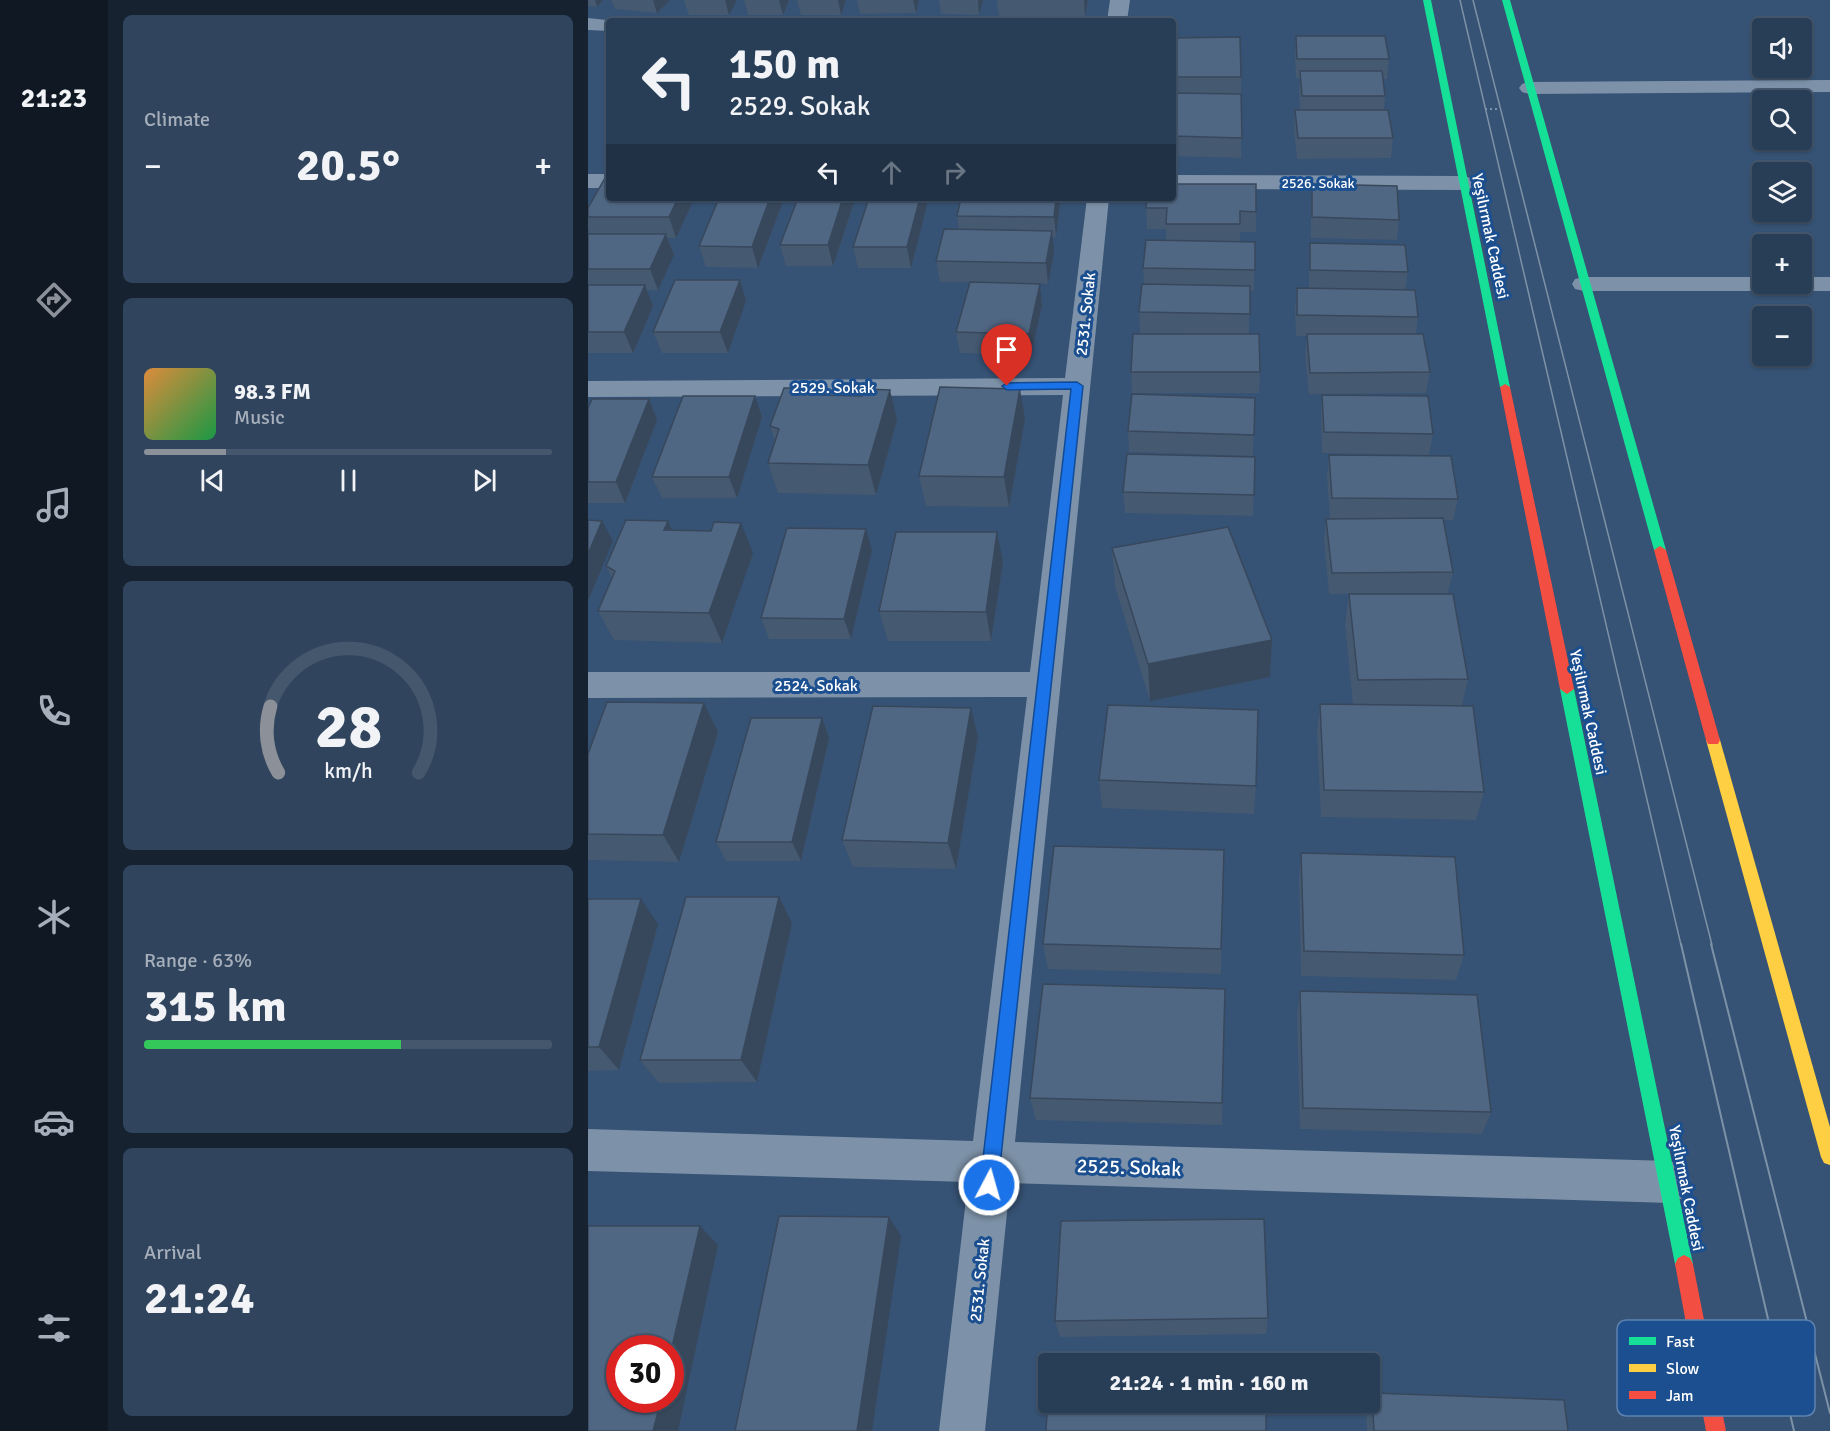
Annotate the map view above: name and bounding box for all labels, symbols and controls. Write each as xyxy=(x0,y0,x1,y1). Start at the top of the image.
map controls xyxy=(1752,18,1812,366)
button: sound xyxy=(1752,18,1812,78)
text: 150 m xyxy=(729,39,840,90)
icon: left xyxy=(630,42,708,120)
text: 21:23 xyxy=(21,82,87,115)
text: 2529. Sokak xyxy=(729,90,870,123)
button: search xyxy=(1752,90,1812,150)
text: Climate xyxy=(144,107,210,132)
text: 20.5° xyxy=(296,138,400,193)
text: − xyxy=(144,146,162,187)
text: + xyxy=(534,146,552,187)
icon: left xyxy=(812,156,845,189)
icon: ahead xyxy=(875,156,908,189)
icon: right xyxy=(938,156,971,189)
button: layers xyxy=(1752,162,1812,222)
street label: Yeşilırmak Caddesi xyxy=(1467,172,1513,301)
street label: 2526. Sokak xyxy=(1281,175,1355,192)
button: + xyxy=(1752,234,1812,294)
street label: 2531. Sokak xyxy=(1072,271,1100,357)
icon: directions xyxy=(33,279,75,321)
button: − xyxy=(1752,306,1812,366)
pin xyxy=(981,324,1032,386)
icon: arrive xyxy=(990,333,1023,366)
text: 98.3 FM xyxy=(234,378,311,405)
street label: 2529. Sokak xyxy=(791,378,875,398)
text: Music xyxy=(234,405,285,430)
icon: previous xyxy=(196,464,229,497)
icon: pause xyxy=(332,464,365,497)
icon: next xyxy=(468,464,501,497)
icon: music xyxy=(33,484,75,526)
street label: Yeşilırmak Caddesi xyxy=(1565,648,1611,777)
street label: 2524. Sokak xyxy=(774,676,858,696)
text: 28 xyxy=(314,688,382,765)
icon: phone xyxy=(33,690,75,732)
text: km/h xyxy=(324,758,372,784)
icon: climate xyxy=(33,896,75,938)
text: Range · 63% xyxy=(144,948,252,973)
text: 315 km xyxy=(144,979,287,1034)
icon: car xyxy=(33,1101,75,1143)
street label: Yeşilırmak Caddesi xyxy=(1664,1124,1708,1253)
position arrow xyxy=(957,1153,1021,1217)
street label: 2525. Sokak xyxy=(1076,1153,1182,1182)
street label: 2531. Sokak xyxy=(966,1237,994,1323)
text: Arrival xyxy=(144,1240,202,1265)
text: 21:24 xyxy=(144,1271,254,1326)
icon: filters xyxy=(33,1307,75,1349)
legend xyxy=(1617,1320,1815,1416)
text: Fast xyxy=(1666,1332,1695,1352)
speed limit sign: 30 xyxy=(606,1335,684,1413)
text: Slow xyxy=(1666,1359,1700,1379)
text: 21:24 · 1 min · 160 m xyxy=(1109,1369,1309,1396)
text: Jam xyxy=(1666,1386,1694,1406)

